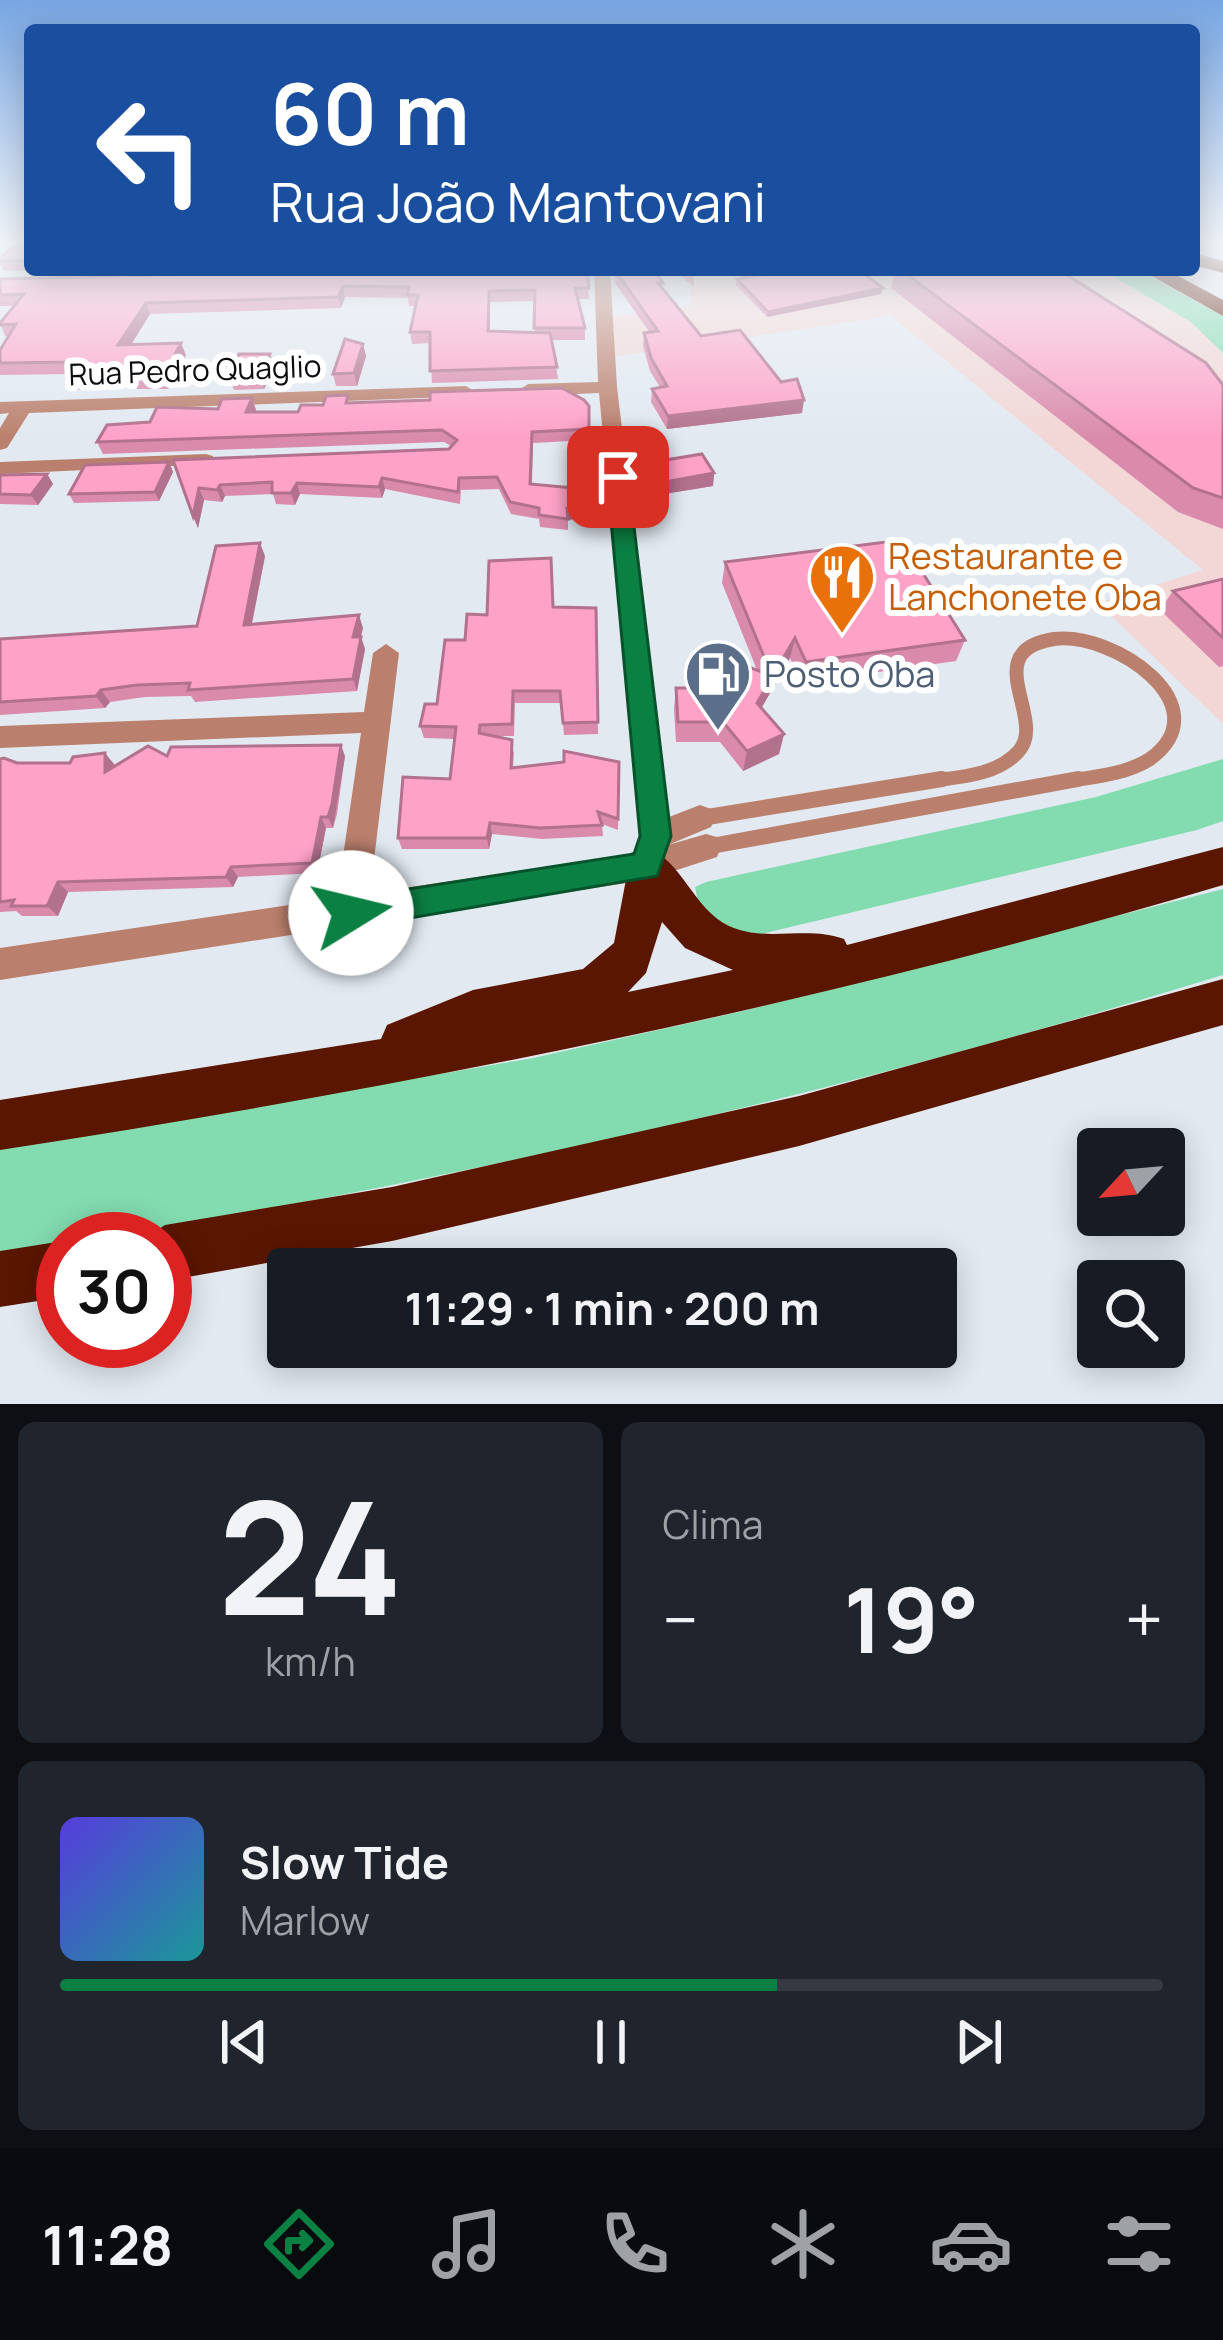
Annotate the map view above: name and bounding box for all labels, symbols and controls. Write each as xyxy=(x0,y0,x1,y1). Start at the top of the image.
text: 60 m xyxy=(270,55,470,170)
icon: left xyxy=(72,72,228,228)
text: Rua João Mantovani xyxy=(270,164,766,238)
street label: Rua Pedro Quaglio xyxy=(68,345,322,394)
pin xyxy=(567,426,669,528)
icon: arrive xyxy=(585,444,651,510)
place label: Restaurante e Lanchonete Oba xyxy=(888,531,1162,621)
restaurant icon: Restaurante e Lanchonete Oba xyxy=(807,542,877,636)
fuel station icon: Posto Oba xyxy=(683,639,753,733)
place label: Posto Oba xyxy=(764,649,935,698)
position arrow xyxy=(288,850,414,976)
north arrow xyxy=(1077,1128,1185,1236)
map controls xyxy=(1077,1128,1185,1368)
speed limit sign: 30 xyxy=(36,1212,192,1368)
button: search xyxy=(1077,1260,1185,1368)
text: 11:29 · 1 min · 200 m xyxy=(405,1277,820,1339)
text: 24 xyxy=(218,1449,403,1662)
text: Clima xyxy=(663,1497,763,1551)
text: 19° xyxy=(844,1557,979,1680)
text: − xyxy=(663,1574,698,1664)
text: + xyxy=(1125,1574,1163,1664)
text: km/h xyxy=(265,1634,356,1688)
text: Slow Tide xyxy=(240,1831,449,1893)
text: Marlow xyxy=(240,1893,370,1947)
icon: previous xyxy=(211,2009,277,2075)
icon: pause xyxy=(578,2009,644,2075)
icon: next xyxy=(946,2009,1012,2075)
icon: directions xyxy=(257,2202,341,2286)
icon: music xyxy=(425,2202,509,2286)
icon: phone xyxy=(593,2202,677,2286)
icon: climate xyxy=(761,2202,845,2286)
icon: car xyxy=(929,2202,1013,2286)
icon: filters xyxy=(1097,2202,1181,2286)
text: 11:28 xyxy=(42,2207,173,2281)

